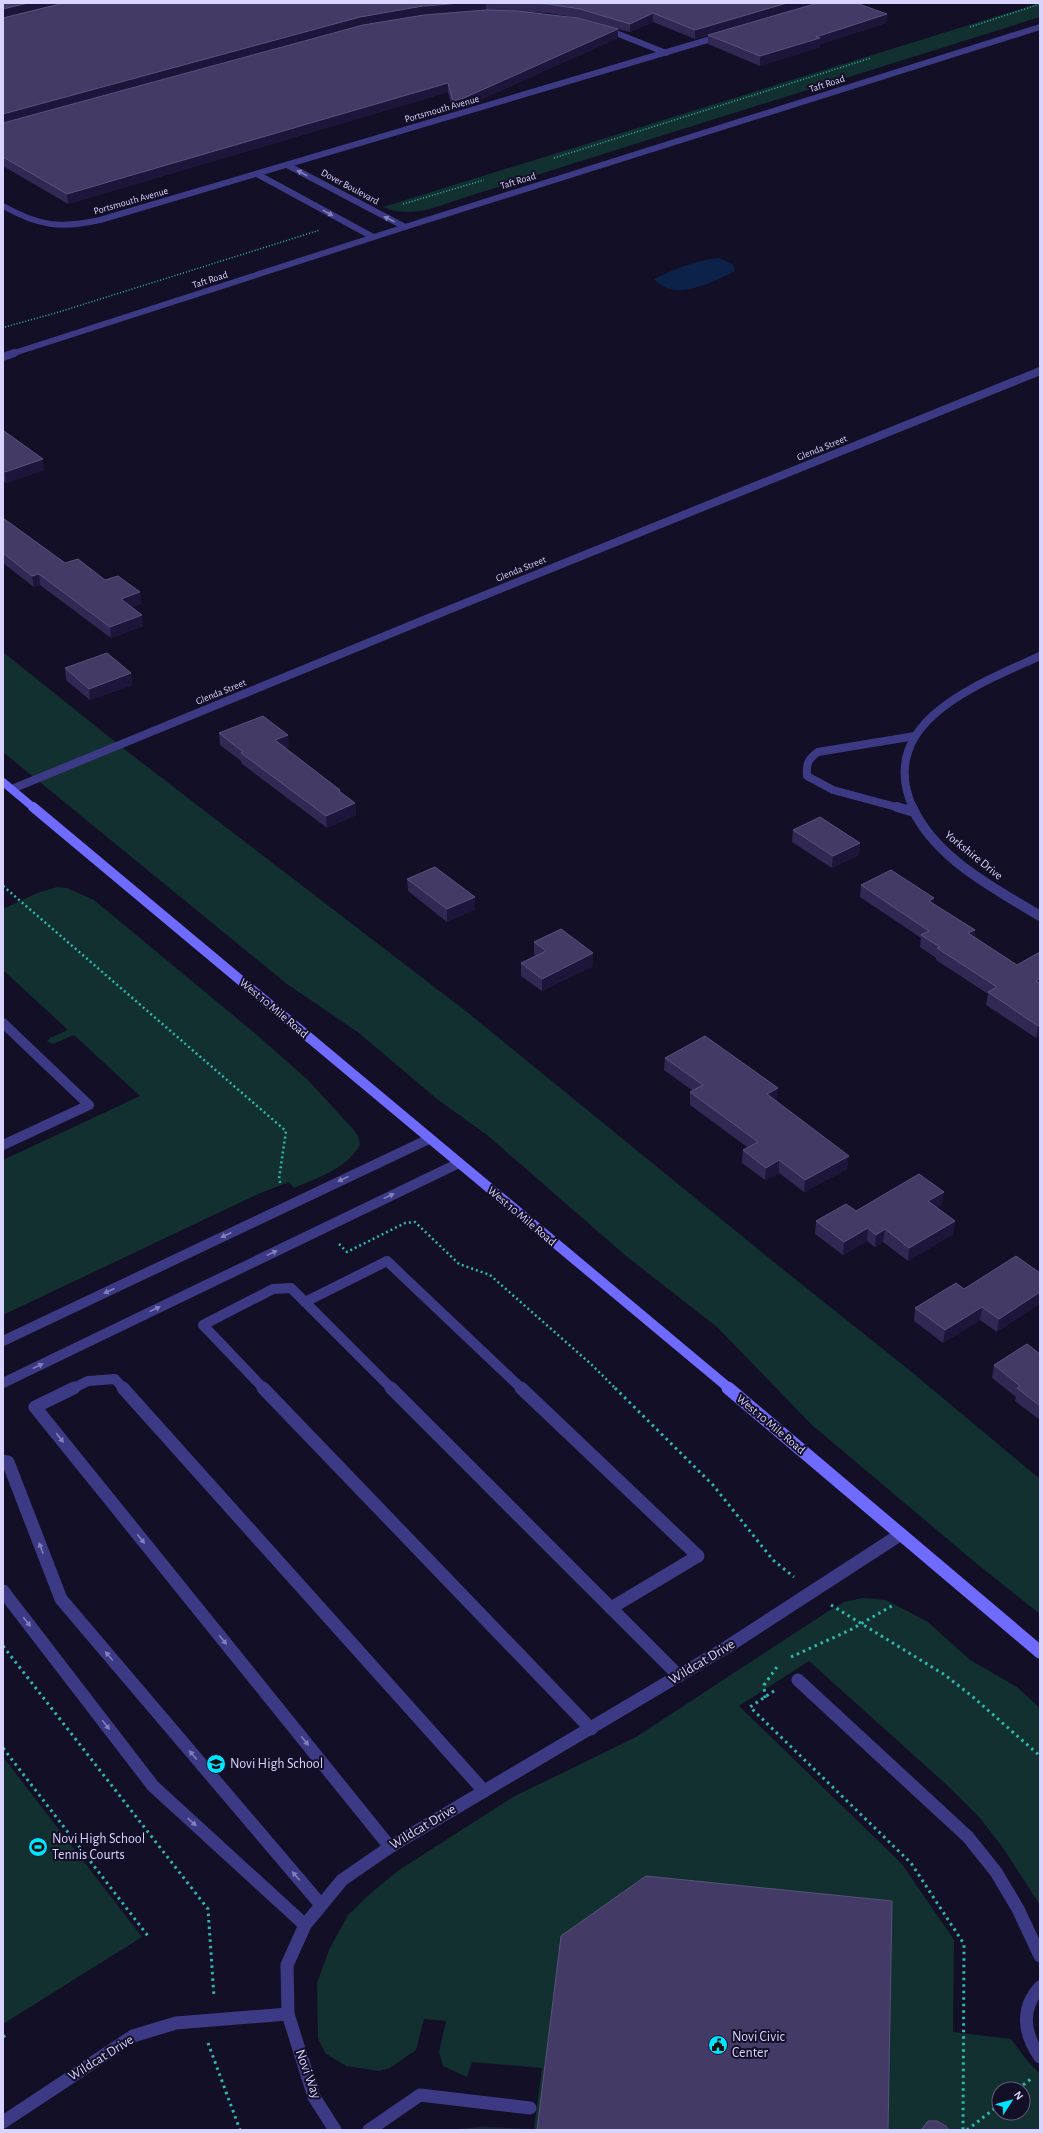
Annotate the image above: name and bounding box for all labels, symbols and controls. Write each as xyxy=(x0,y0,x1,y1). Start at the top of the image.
street label: Taft Road xyxy=(808,74,846,94)
street label: Portsmouth Avenue xyxy=(404,93,481,124)
street label: Dover Boulevard xyxy=(319,168,381,206)
one-way arrow xyxy=(296,169,308,176)
street label: Taft Road xyxy=(499,171,537,191)
street label: Portsmouth Avenue xyxy=(93,185,170,216)
one-way arrow xyxy=(322,209,334,216)
one-way arrow xyxy=(383,216,395,222)
street label: Taft Road xyxy=(191,270,229,290)
street label: Glenda Street xyxy=(795,433,849,463)
street label: Glenda Street xyxy=(494,554,548,584)
street label: Glenda Street xyxy=(194,677,248,707)
street label: Yorkshire Drive xyxy=(943,828,1005,882)
street label: West 10 Mile Road xyxy=(238,976,310,1040)
one-way arrow xyxy=(338,1176,349,1182)
street label: West 10 Mile Road xyxy=(486,1184,558,1248)
one-way arrow xyxy=(384,1193,395,1199)
one-way arrow xyxy=(220,1232,232,1238)
one-way arrow xyxy=(267,1250,278,1256)
one-way arrow xyxy=(103,1288,114,1294)
one-way arrow xyxy=(150,1306,161,1312)
one-way arrow xyxy=(32,1363,44,1369)
street label: West 10 Mile Road xyxy=(735,1392,807,1456)
one-way arrow xyxy=(55,1432,64,1443)
one-way arrow xyxy=(137,1533,146,1544)
one-way arrow xyxy=(37,1541,43,1553)
one-way arrow xyxy=(23,1617,31,1628)
one-way arrow xyxy=(219,1635,227,1646)
street label: Wildcat Drive xyxy=(667,1637,737,1687)
one-way arrow xyxy=(105,1651,114,1662)
one-way arrow xyxy=(102,1720,110,1731)
one-way arrow xyxy=(300,1736,309,1747)
one-way arrow xyxy=(189,1750,198,1761)
school or university icon: Novi High School xyxy=(205,1753,227,1775)
place label: Novi High School xyxy=(230,1757,323,1771)
street label: Wildcat Drive xyxy=(388,1802,458,1852)
one-way arrow xyxy=(187,1817,197,1827)
place label: Novi High School Tennis Courts xyxy=(52,1832,145,1862)
sports icon: Novi High School Tennis Courts xyxy=(27,1836,49,1858)
one-way arrow xyxy=(291,1870,300,1881)
place label: Novi Civic Center xyxy=(732,2030,786,2060)
street label: Wildcat Drive xyxy=(66,2032,136,2084)
public building icon: Novi Civic Center xyxy=(707,2034,729,2056)
street label: Novi Way xyxy=(293,2047,323,2101)
north arrow xyxy=(991,2081,1031,2121)
text: N xyxy=(1012,2089,1025,2102)

